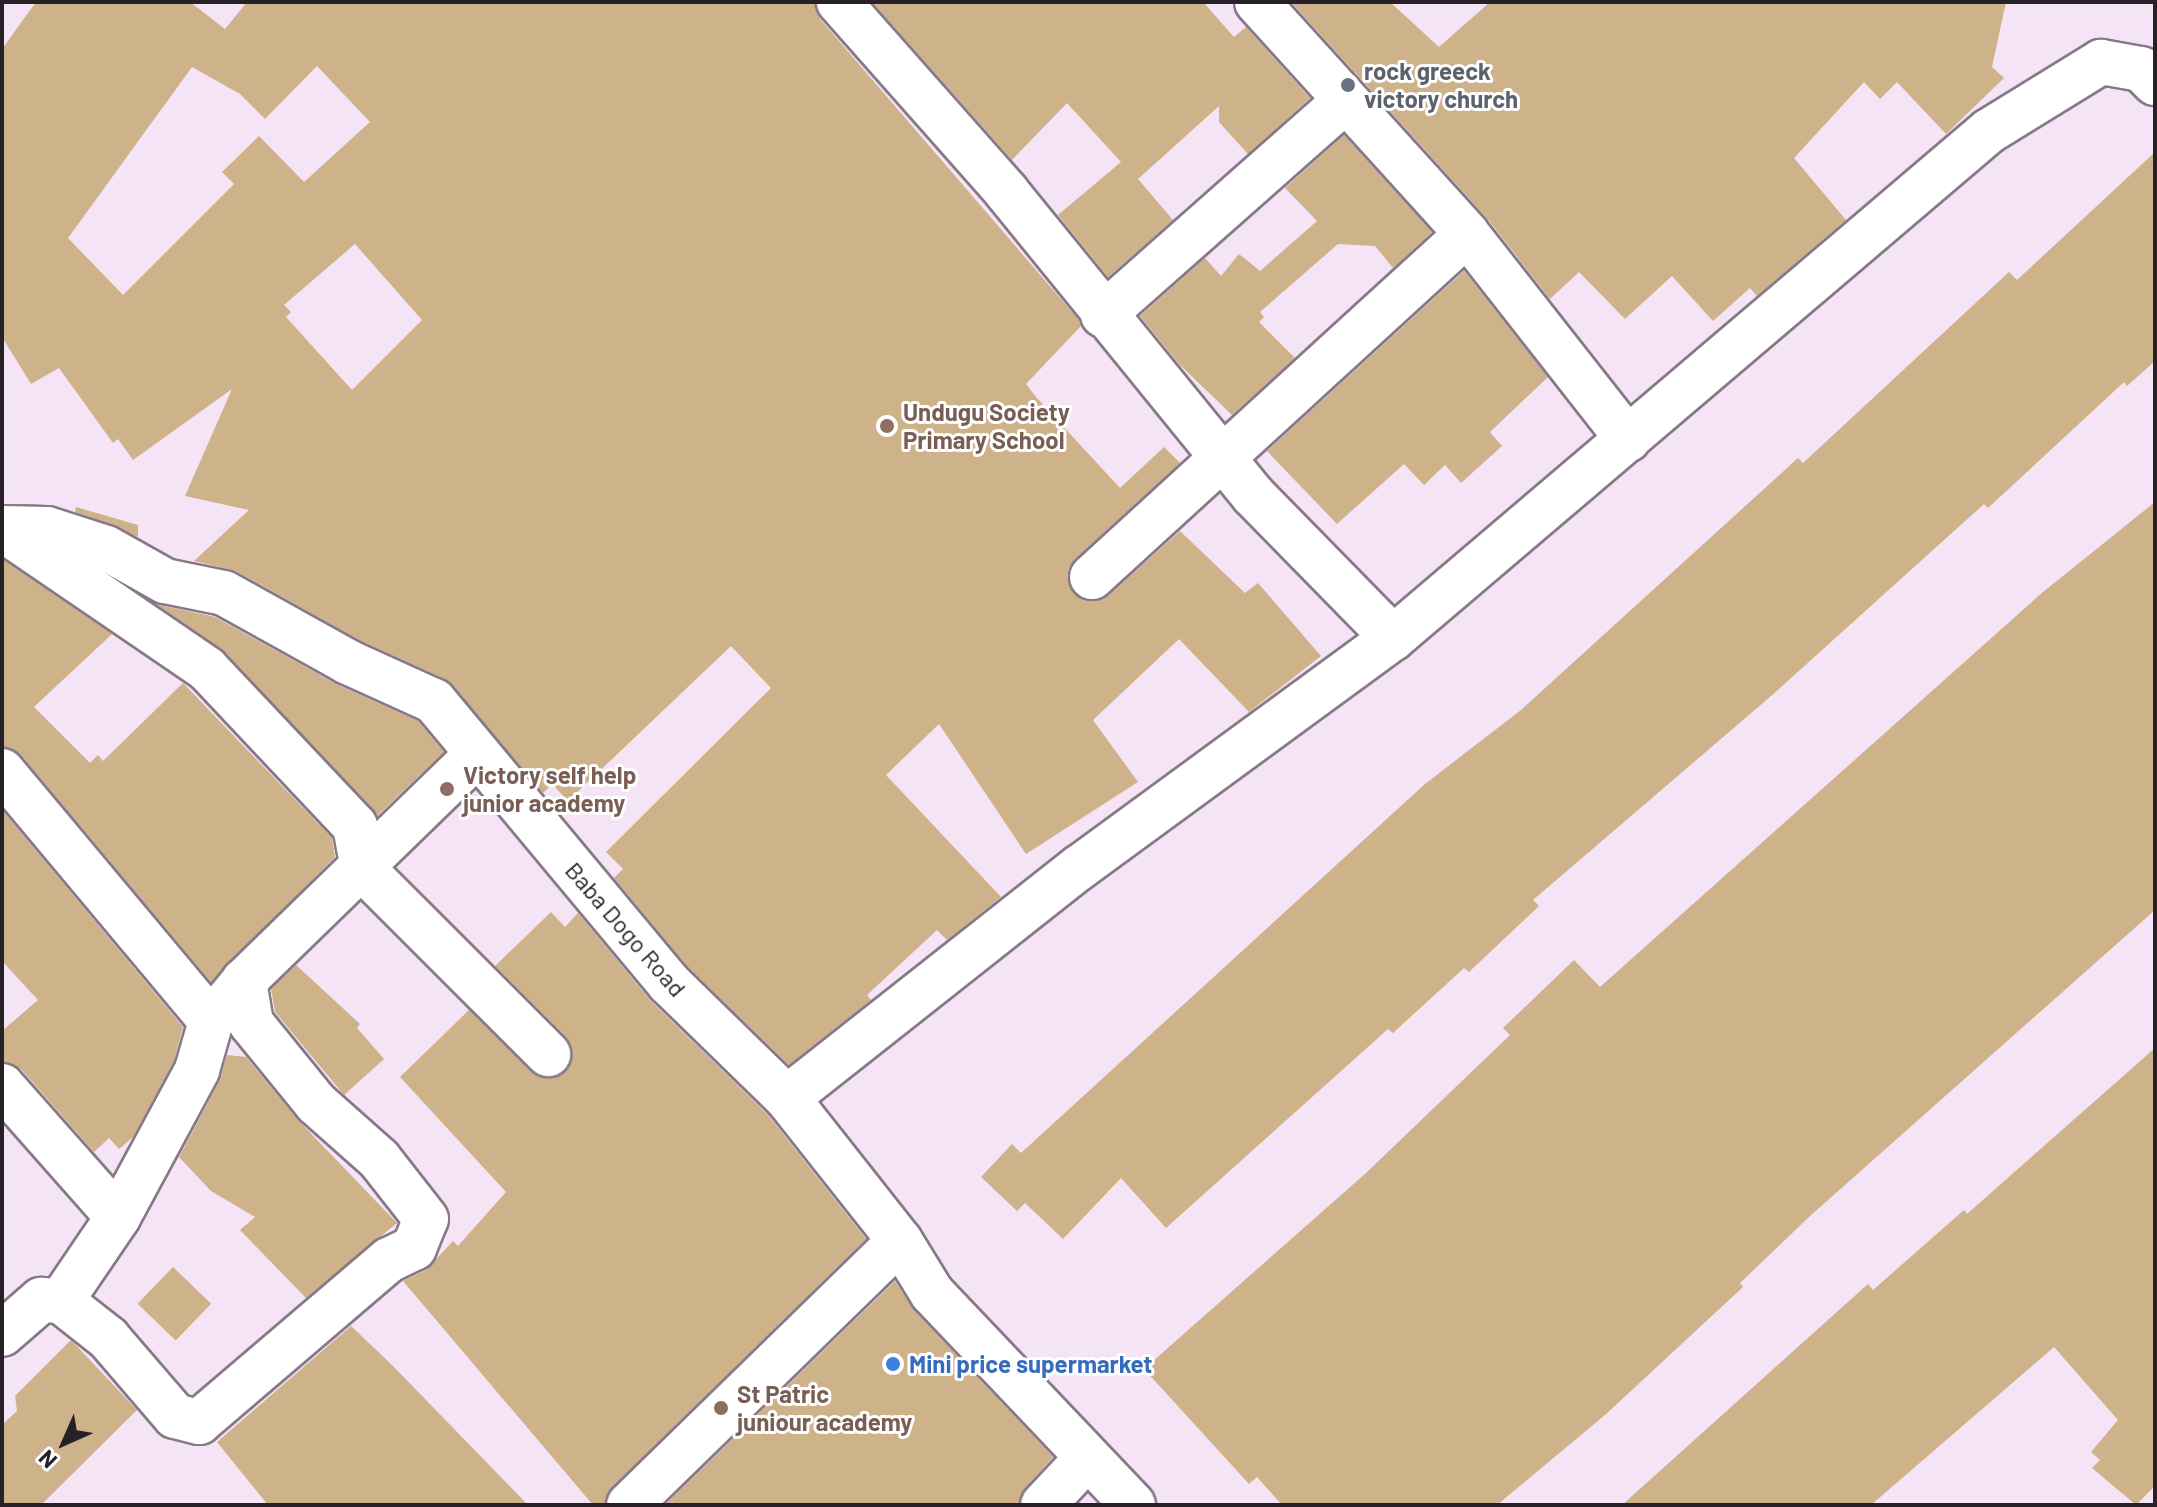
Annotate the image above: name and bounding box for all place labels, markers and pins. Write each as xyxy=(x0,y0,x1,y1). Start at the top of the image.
place label: rock greeck victory church xyxy=(1364,57,1518,113)
marker: rock greeck victory church xyxy=(1339,76,1357,94)
place label: Undugu Society Primary School xyxy=(903,398,1070,454)
marker: Undugu Society Primary School xyxy=(878,417,896,435)
place label: Victory self help junior academy xyxy=(463,761,636,817)
marker: Victory self help junior academy xyxy=(438,780,456,798)
place label: Mini price supermarket xyxy=(909,1350,1152,1378)
marker: Mini price supermarket xyxy=(884,1355,902,1373)
place label: St Patric juniour academy xyxy=(737,1380,912,1436)
marker: St Patric juniour academy xyxy=(712,1399,730,1417)

